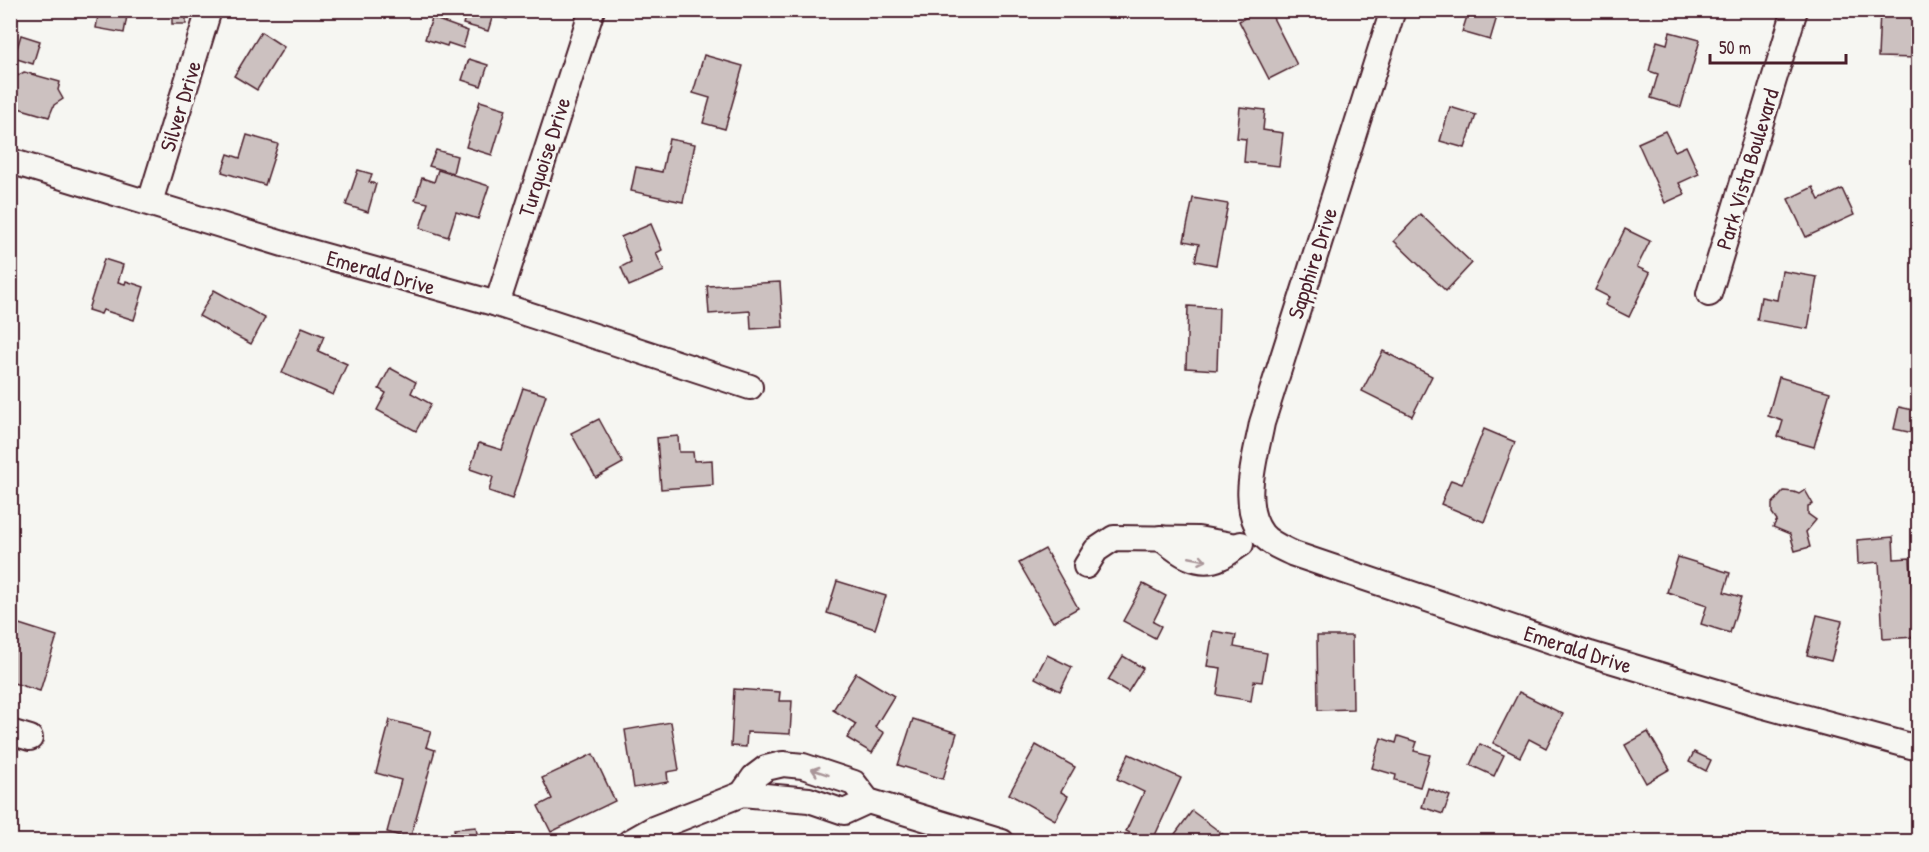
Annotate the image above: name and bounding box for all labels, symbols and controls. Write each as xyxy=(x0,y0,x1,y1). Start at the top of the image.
scale bar xyxy=(1710,27,1846,65)
text: 50 m xyxy=(1719,35,1751,60)
street label: Silver Drive xyxy=(152,57,208,155)
street label: Park Vista Boulevard xyxy=(1708,84,1786,253)
street label: Turquoise Drive xyxy=(511,93,578,221)
street label: Sapphire Drive xyxy=(1280,203,1344,323)
street label: Emerald Drive xyxy=(323,242,439,302)
one-way arrow xyxy=(1188,554,1207,565)
street label: Emerald Drive xyxy=(1520,618,1636,681)
one-way arrow xyxy=(811,766,830,777)

